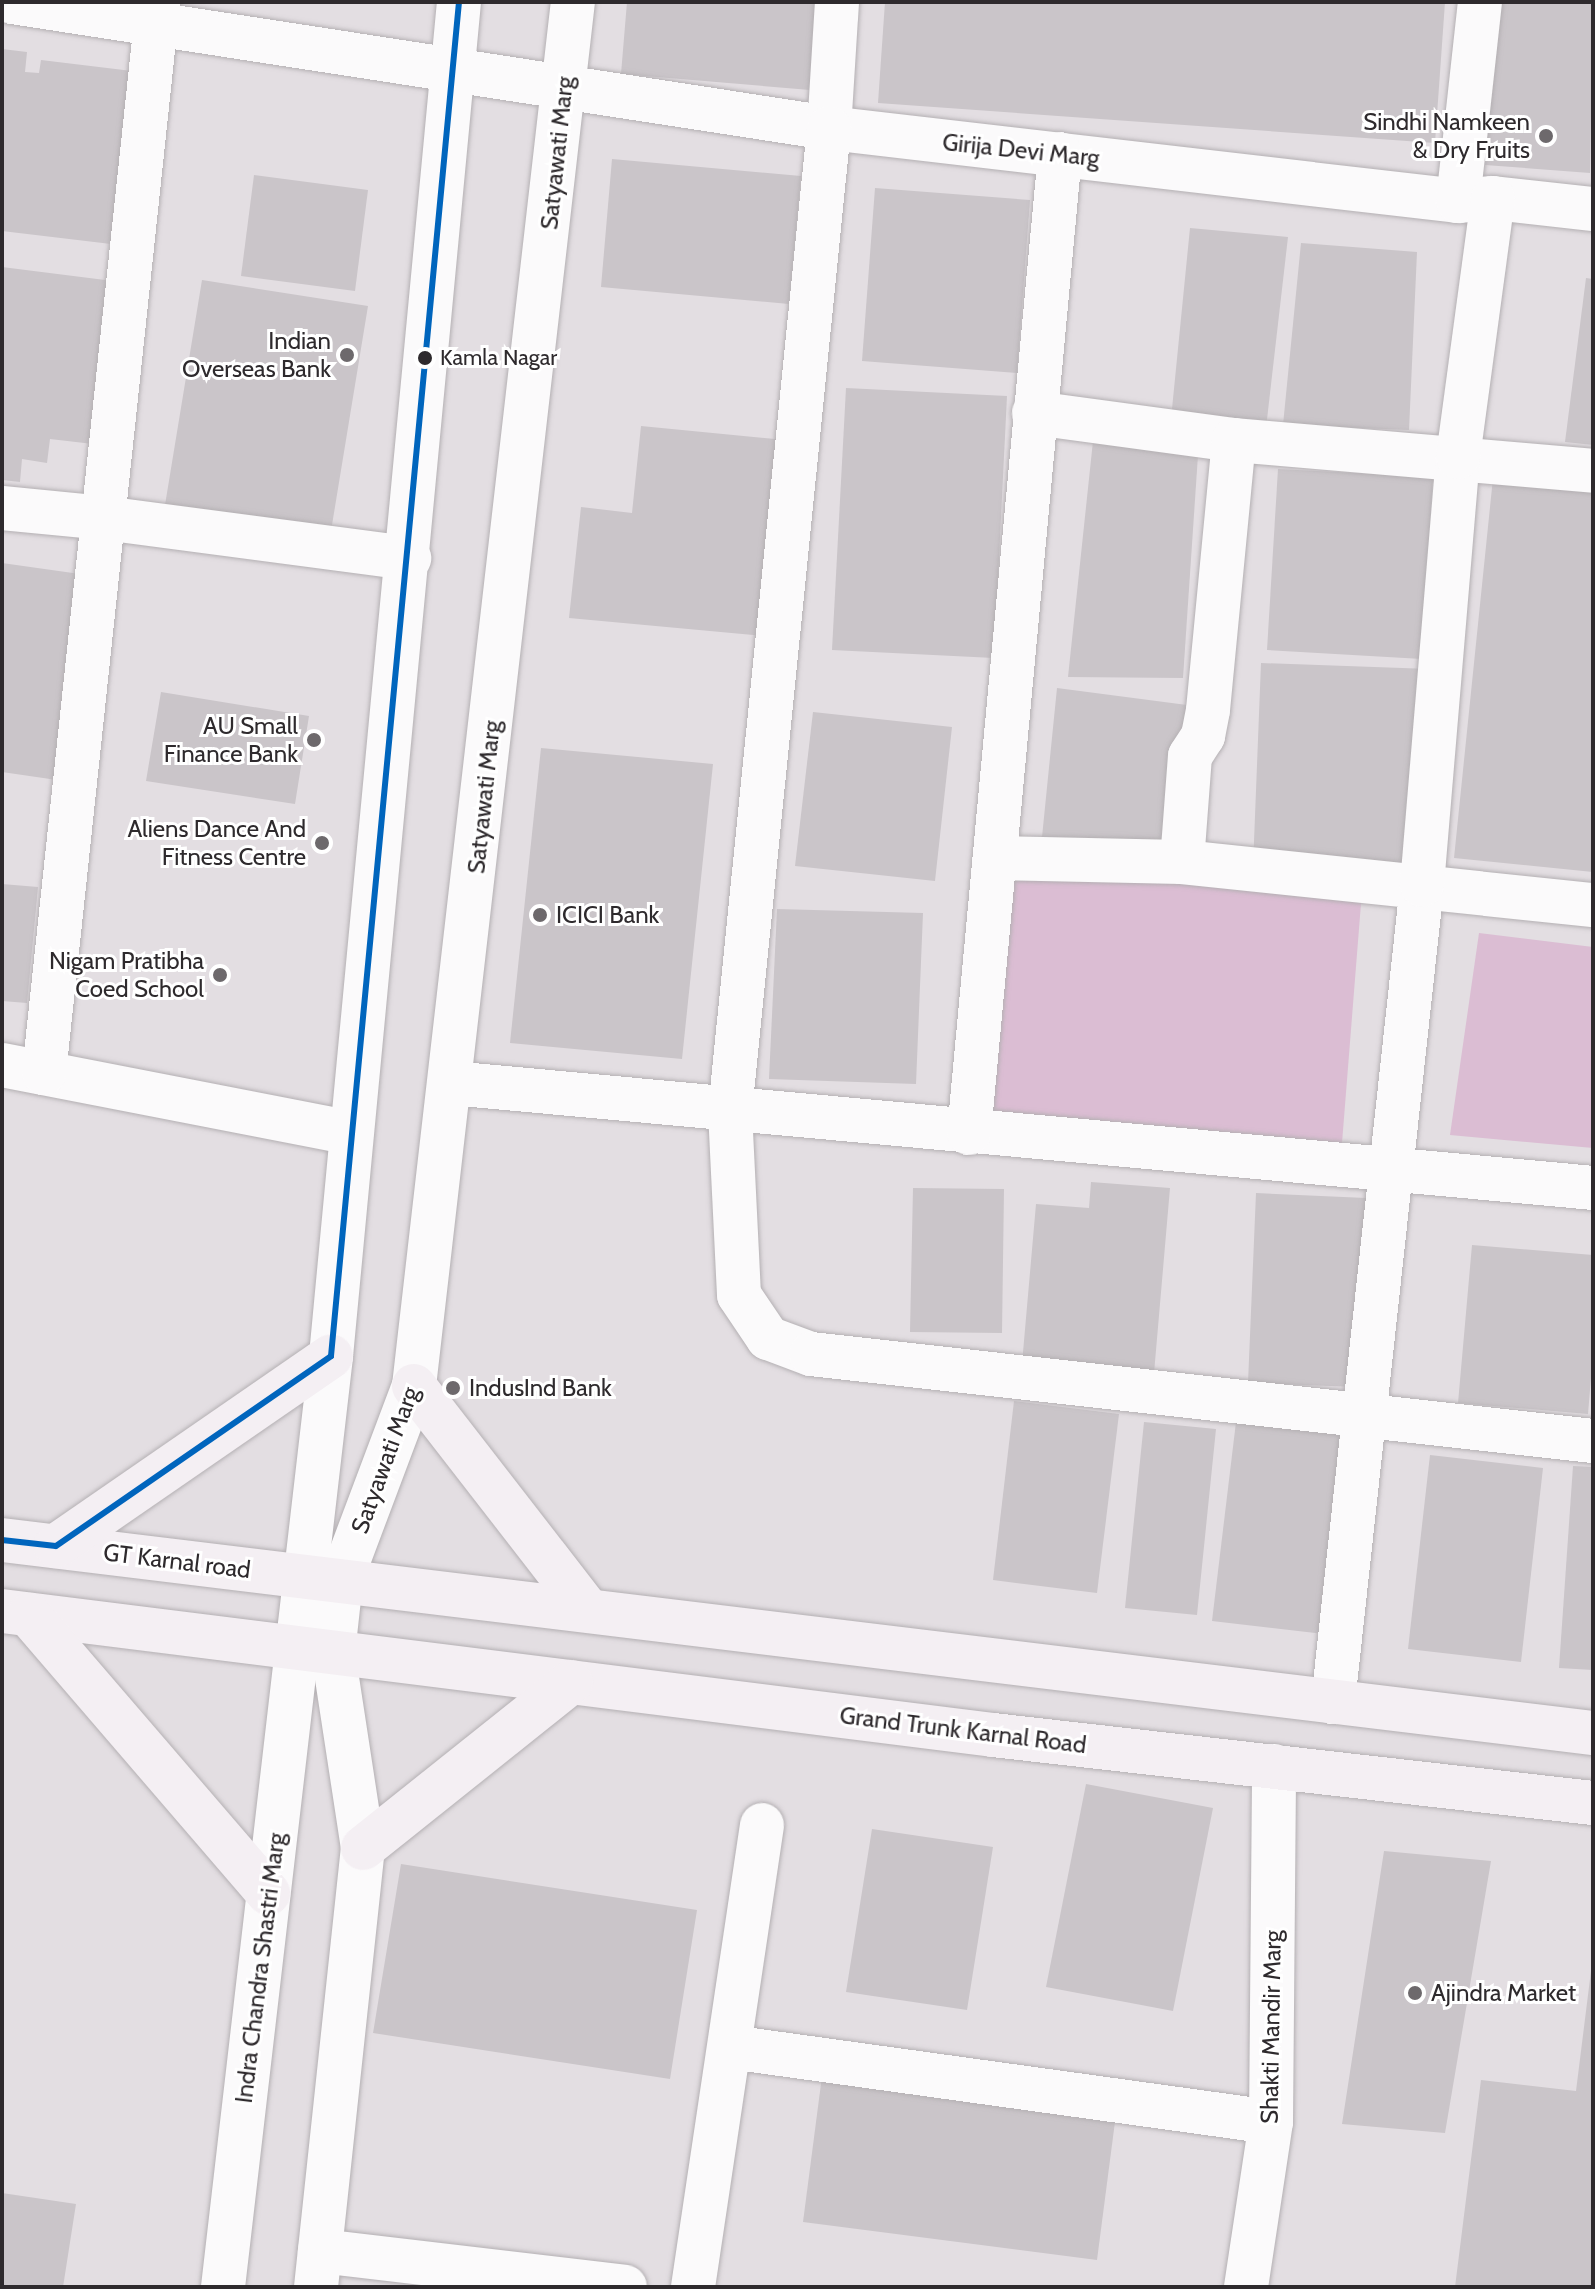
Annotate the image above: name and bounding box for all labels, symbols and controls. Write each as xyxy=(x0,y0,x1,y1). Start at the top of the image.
street label: Satyawati Marg xyxy=(535,75,579,231)
place label: Sindhi Namkeen & Dry Fruits xyxy=(1363,108,1530,164)
street label: Girija Devi Marg xyxy=(941,127,1101,173)
marker: Sindhi Namkeen & Dry Fruits xyxy=(1537,127,1555,145)
place label: Indian Overseas Bank xyxy=(182,327,331,383)
place label: Kamla Nagar xyxy=(440,345,557,371)
marker: Indian Overseas Bank xyxy=(338,346,356,364)
marker: Kamla Nagar xyxy=(417,350,433,366)
place label: AU Small Finance Bank xyxy=(164,712,298,768)
street label: Satyawati Marg xyxy=(462,719,506,875)
marker: AU Small Finance Bank xyxy=(305,731,323,749)
place label: Aliens Dance And Fitness Centre xyxy=(127,815,306,871)
marker: Aliens Dance And Fitness Centre xyxy=(313,834,331,852)
place label: ICICI Bank xyxy=(556,901,659,929)
marker: ICICI Bank xyxy=(531,906,549,924)
place label: Nigam Pratibha Coed School xyxy=(49,947,204,1003)
marker: Nigam Pratibha Coed School xyxy=(211,966,229,984)
place label: IndusInd Bank xyxy=(469,1374,612,1402)
marker: IndusInd Bank xyxy=(444,1379,462,1397)
street label: Satyawati Marg xyxy=(345,1383,425,1537)
street label: GT Karnal road xyxy=(102,1538,252,1584)
street label: Grand Trunk Karnal Road xyxy=(838,1701,1088,1759)
street label: Indra Chandra Shastri Marg xyxy=(229,1831,291,2105)
street label: Shakti Mandir Marg xyxy=(1255,1930,1287,2124)
place label: Ajindra Market xyxy=(1431,1979,1576,2007)
marker: Ajindra Market xyxy=(1406,1984,1424,2002)

